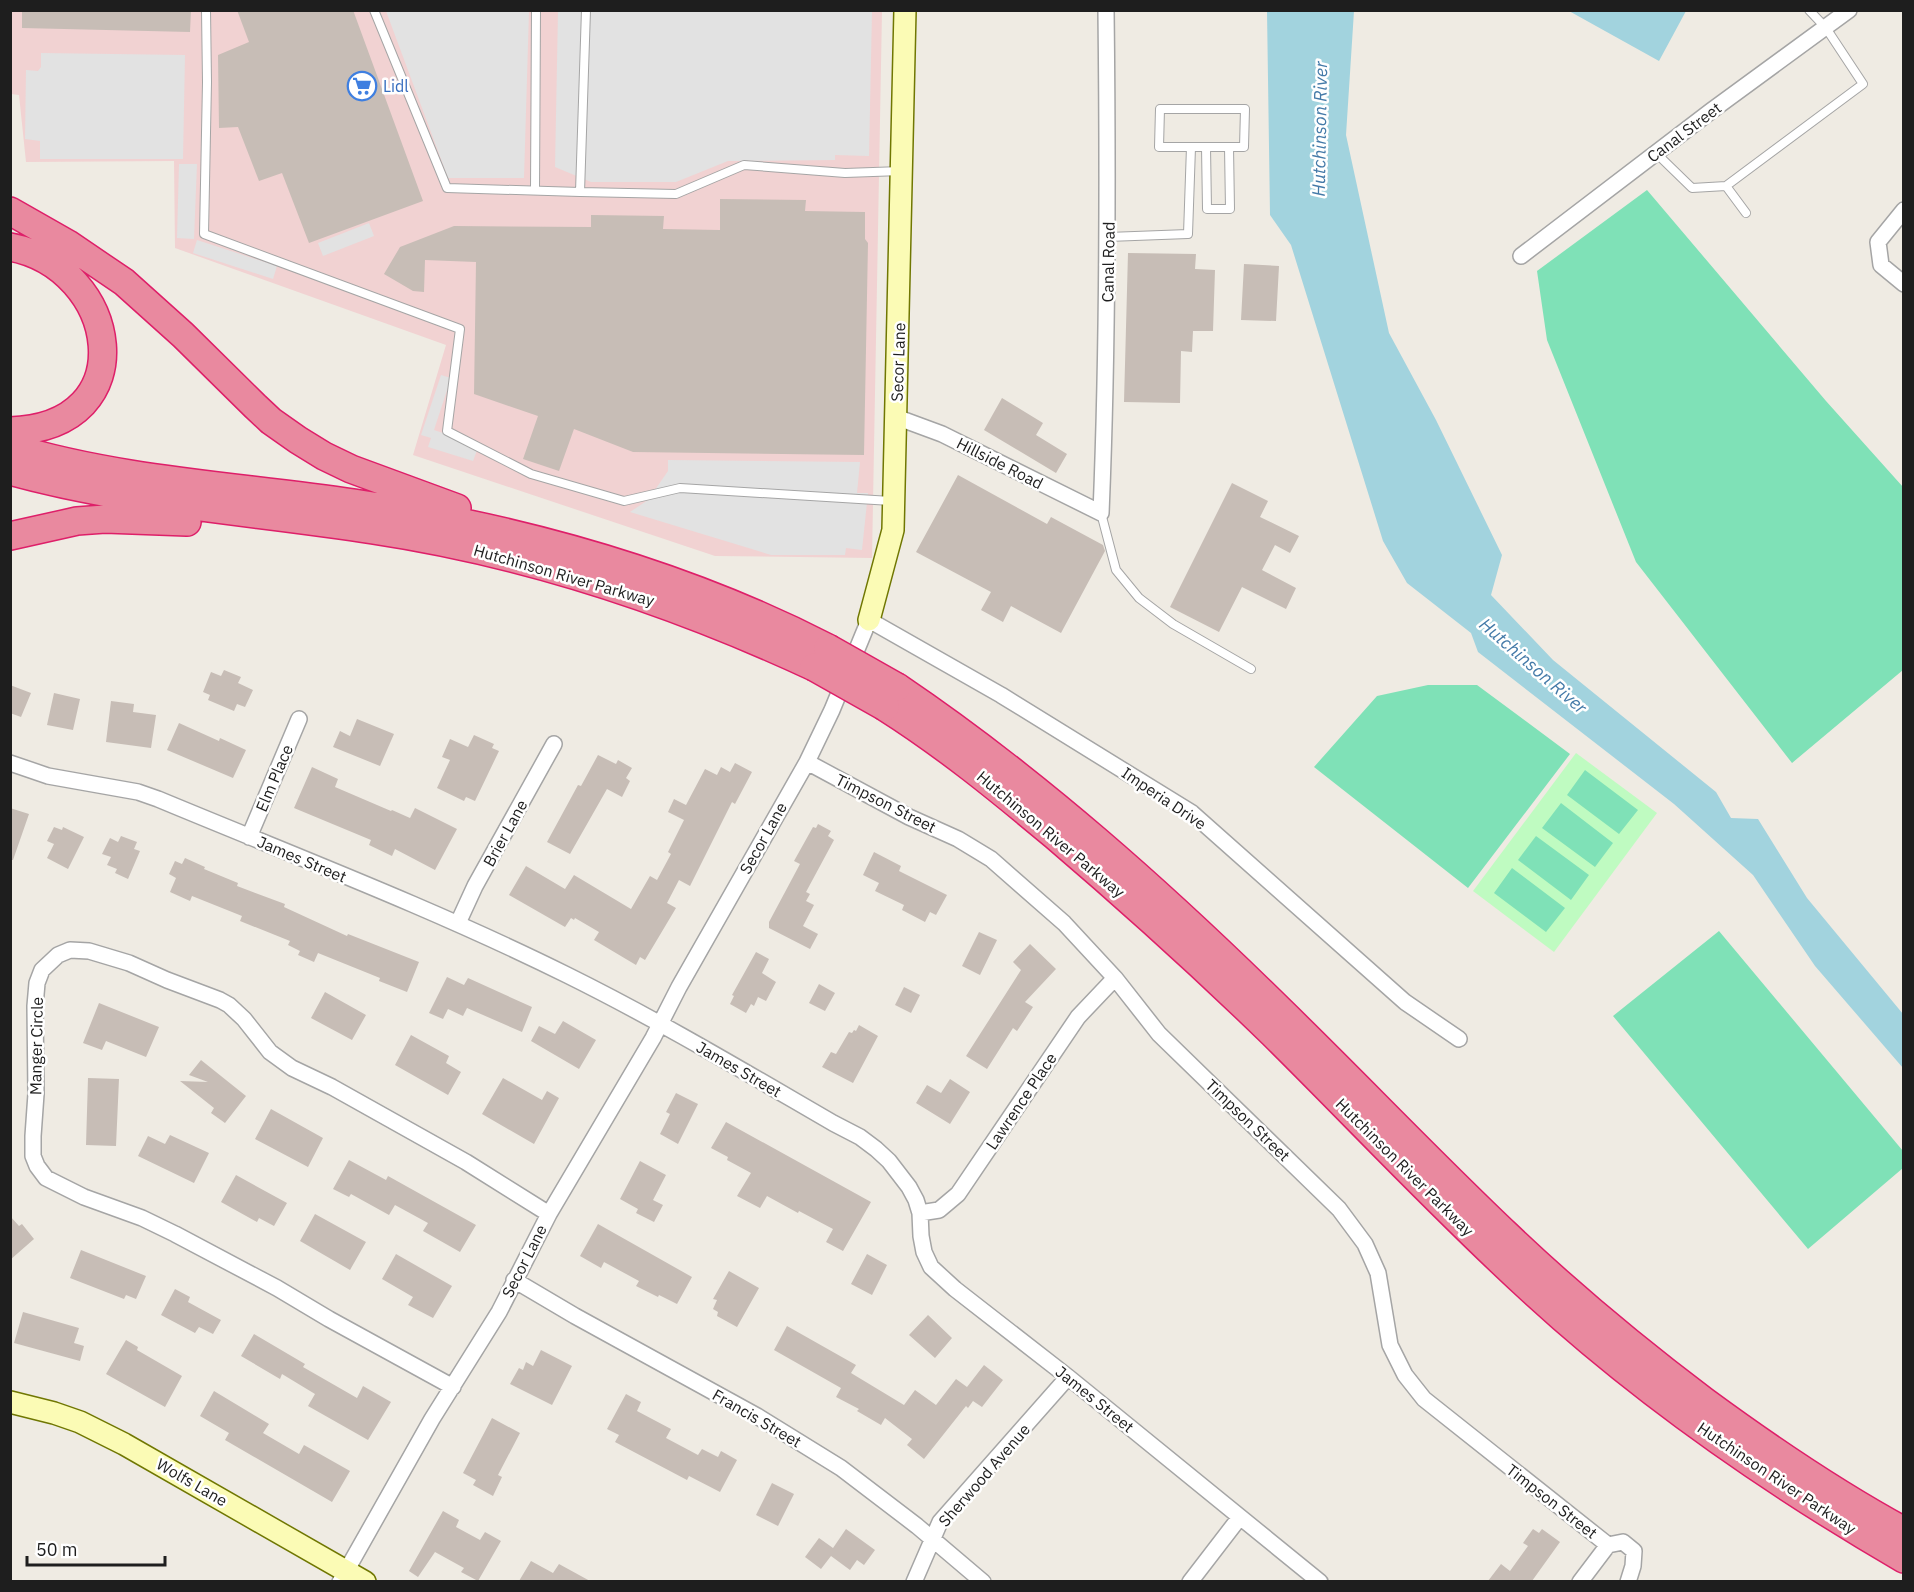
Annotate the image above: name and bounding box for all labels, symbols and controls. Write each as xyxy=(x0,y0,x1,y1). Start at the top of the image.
water label: Hutchinson River xyxy=(1307,61,1332,197)
supermarket icon: Lidl xyxy=(346,70,378,102)
place label: Lidl xyxy=(383,76,409,96)
street label: Canal Street xyxy=(1643,97,1725,167)
street label: Canal Road xyxy=(1097,221,1119,303)
street label: Secor Lane xyxy=(887,322,909,402)
street label: Hillside Road xyxy=(953,433,1047,493)
street label: Hutchinson River Parkway xyxy=(471,540,657,610)
water label: Hutchinson River xyxy=(1475,613,1592,719)
street label: Elm Place xyxy=(251,741,297,814)
street label: Imperia Drive xyxy=(1118,762,1210,834)
street label: Hutchinson River Parkway xyxy=(973,766,1129,902)
street label: Timpson Street xyxy=(832,769,940,837)
street label: Brier Lane xyxy=(479,796,532,870)
street label: Secor Lane xyxy=(735,798,791,877)
street label: James Street xyxy=(254,831,350,887)
street label: Manger Circle xyxy=(25,996,47,1095)
street label: James Street xyxy=(693,1037,785,1101)
street label: Lawrence Place xyxy=(981,1049,1061,1153)
street label: Timpson Street xyxy=(1202,1075,1294,1165)
street label: Hutchinson River Parkway xyxy=(1332,1094,1478,1240)
street label: Secor Lane xyxy=(497,1221,551,1301)
street label: James Street xyxy=(1052,1361,1138,1437)
street label: Francis Street xyxy=(709,1384,805,1452)
street label: Hutchinson River Parkway xyxy=(1694,1417,1860,1539)
street label: Sherwood Avenue xyxy=(934,1419,1034,1531)
street label: Wolfs Lane xyxy=(153,1454,231,1510)
street label: Timpson Street xyxy=(1503,1459,1601,1543)
scale bar xyxy=(27,1529,165,1567)
text: 50 m xyxy=(36,1538,78,1561)

